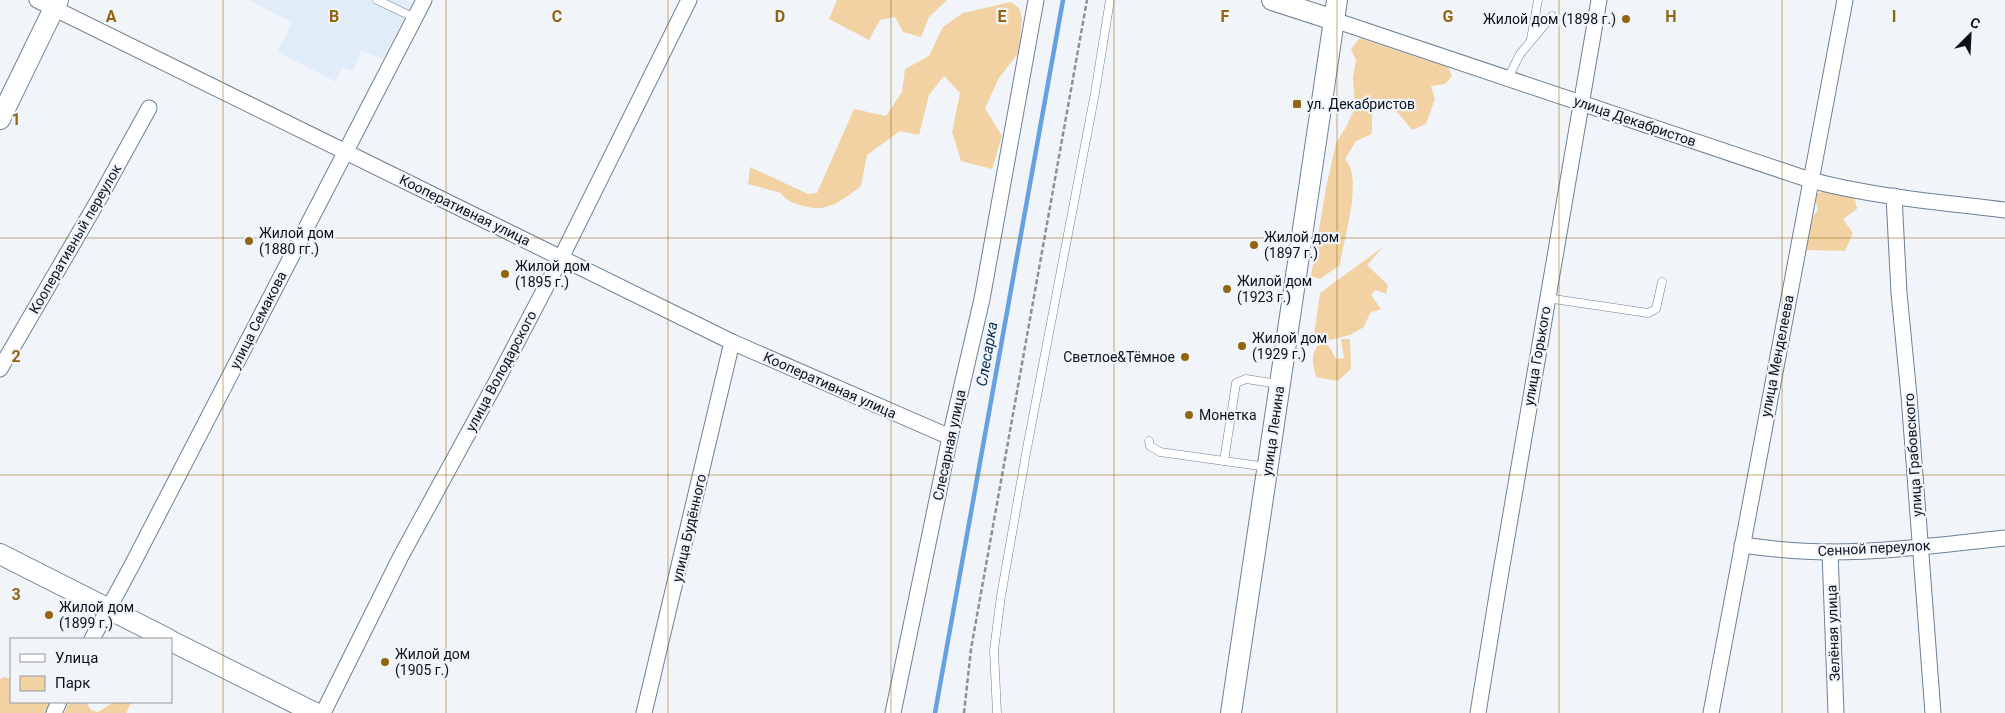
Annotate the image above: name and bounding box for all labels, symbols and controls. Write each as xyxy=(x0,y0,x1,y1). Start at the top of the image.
text: A xyxy=(106,7,117,26)
text: B xyxy=(329,7,339,26)
text: C xyxy=(552,7,562,26)
text: D xyxy=(775,7,785,26)
text: E xyxy=(998,7,1007,26)
text: F xyxy=(1221,7,1230,26)
text: G xyxy=(1443,7,1454,26)
text: H xyxy=(1665,7,1677,26)
text: I xyxy=(1892,7,1896,26)
north arrow xyxy=(1945,10,1995,60)
place label: Жилой дом (1898 г.) xyxy=(1483,11,1616,28)
marker: Жилой дом (1898 г.) xyxy=(1620,13,1632,25)
text: С xyxy=(1968,14,1983,32)
street label: улица Декабристов xyxy=(1572,93,1698,149)
place label: ул. Декабристов xyxy=(1307,96,1415,112)
marker: ул. Декабристов xyxy=(1291,98,1303,110)
text: 1 xyxy=(11,110,21,129)
street label: Кооперативный переулок xyxy=(26,161,125,316)
street label: Кооперативная улица xyxy=(397,171,533,249)
place label: Жилой дом (1880 гг.) xyxy=(259,225,334,258)
place label: Жилой дом (1897 г.) xyxy=(1264,229,1339,262)
marker: Жилой дом (1880 гг.) xyxy=(243,235,255,247)
marker: Жилой дом (1897 г.) xyxy=(1248,239,1260,251)
place label: Жилой дом (1895 г.) xyxy=(515,258,590,291)
street label: улица Семакова xyxy=(226,268,290,372)
marker: Жилой дом (1895 г.) xyxy=(499,268,511,280)
place label: Жилой дом (1923 г.) xyxy=(1237,273,1312,306)
marker: Жилой дом (1923 г.) xyxy=(1221,283,1233,295)
street label: улица Менделеева xyxy=(1757,294,1797,418)
street label: улица Горького xyxy=(1520,305,1554,407)
street label: улица Володарского xyxy=(462,308,540,434)
water label: Слесарка xyxy=(972,320,1002,388)
place label: Жилой дом (1929 г.) xyxy=(1252,330,1327,363)
marker: Жилой дом (1929 г.) xyxy=(1236,340,1248,352)
text: 2 xyxy=(11,347,21,366)
street label: Кооперативная улица xyxy=(761,348,899,422)
place label: Светлое&Тёмное xyxy=(1063,349,1175,365)
marker: Светлое&Тёмное xyxy=(1179,351,1191,363)
street label: улица Ленина xyxy=(1259,385,1287,477)
street label: Слесарная улица xyxy=(929,388,969,502)
street label: улица Грабовского xyxy=(1901,393,1925,517)
place label: Монетка xyxy=(1199,407,1257,423)
marker: Монетка xyxy=(1183,409,1195,421)
street label: улица Будённого xyxy=(669,472,709,584)
street label: Сенной переулок xyxy=(1817,537,1931,559)
street label: Зелёная улица xyxy=(1823,584,1843,682)
text: 3 xyxy=(11,585,21,604)
place label: Жилой дом (1899 г.) xyxy=(59,599,134,632)
marker: Жилой дом (1899 г.) xyxy=(43,609,55,621)
legend xyxy=(10,638,172,703)
place label: Жилой дом (1905 г.) xyxy=(395,646,470,679)
text: Улица xyxy=(55,649,98,667)
marker: Жилой дом (1905 г.) xyxy=(379,656,391,668)
text: Парк xyxy=(55,674,90,692)

